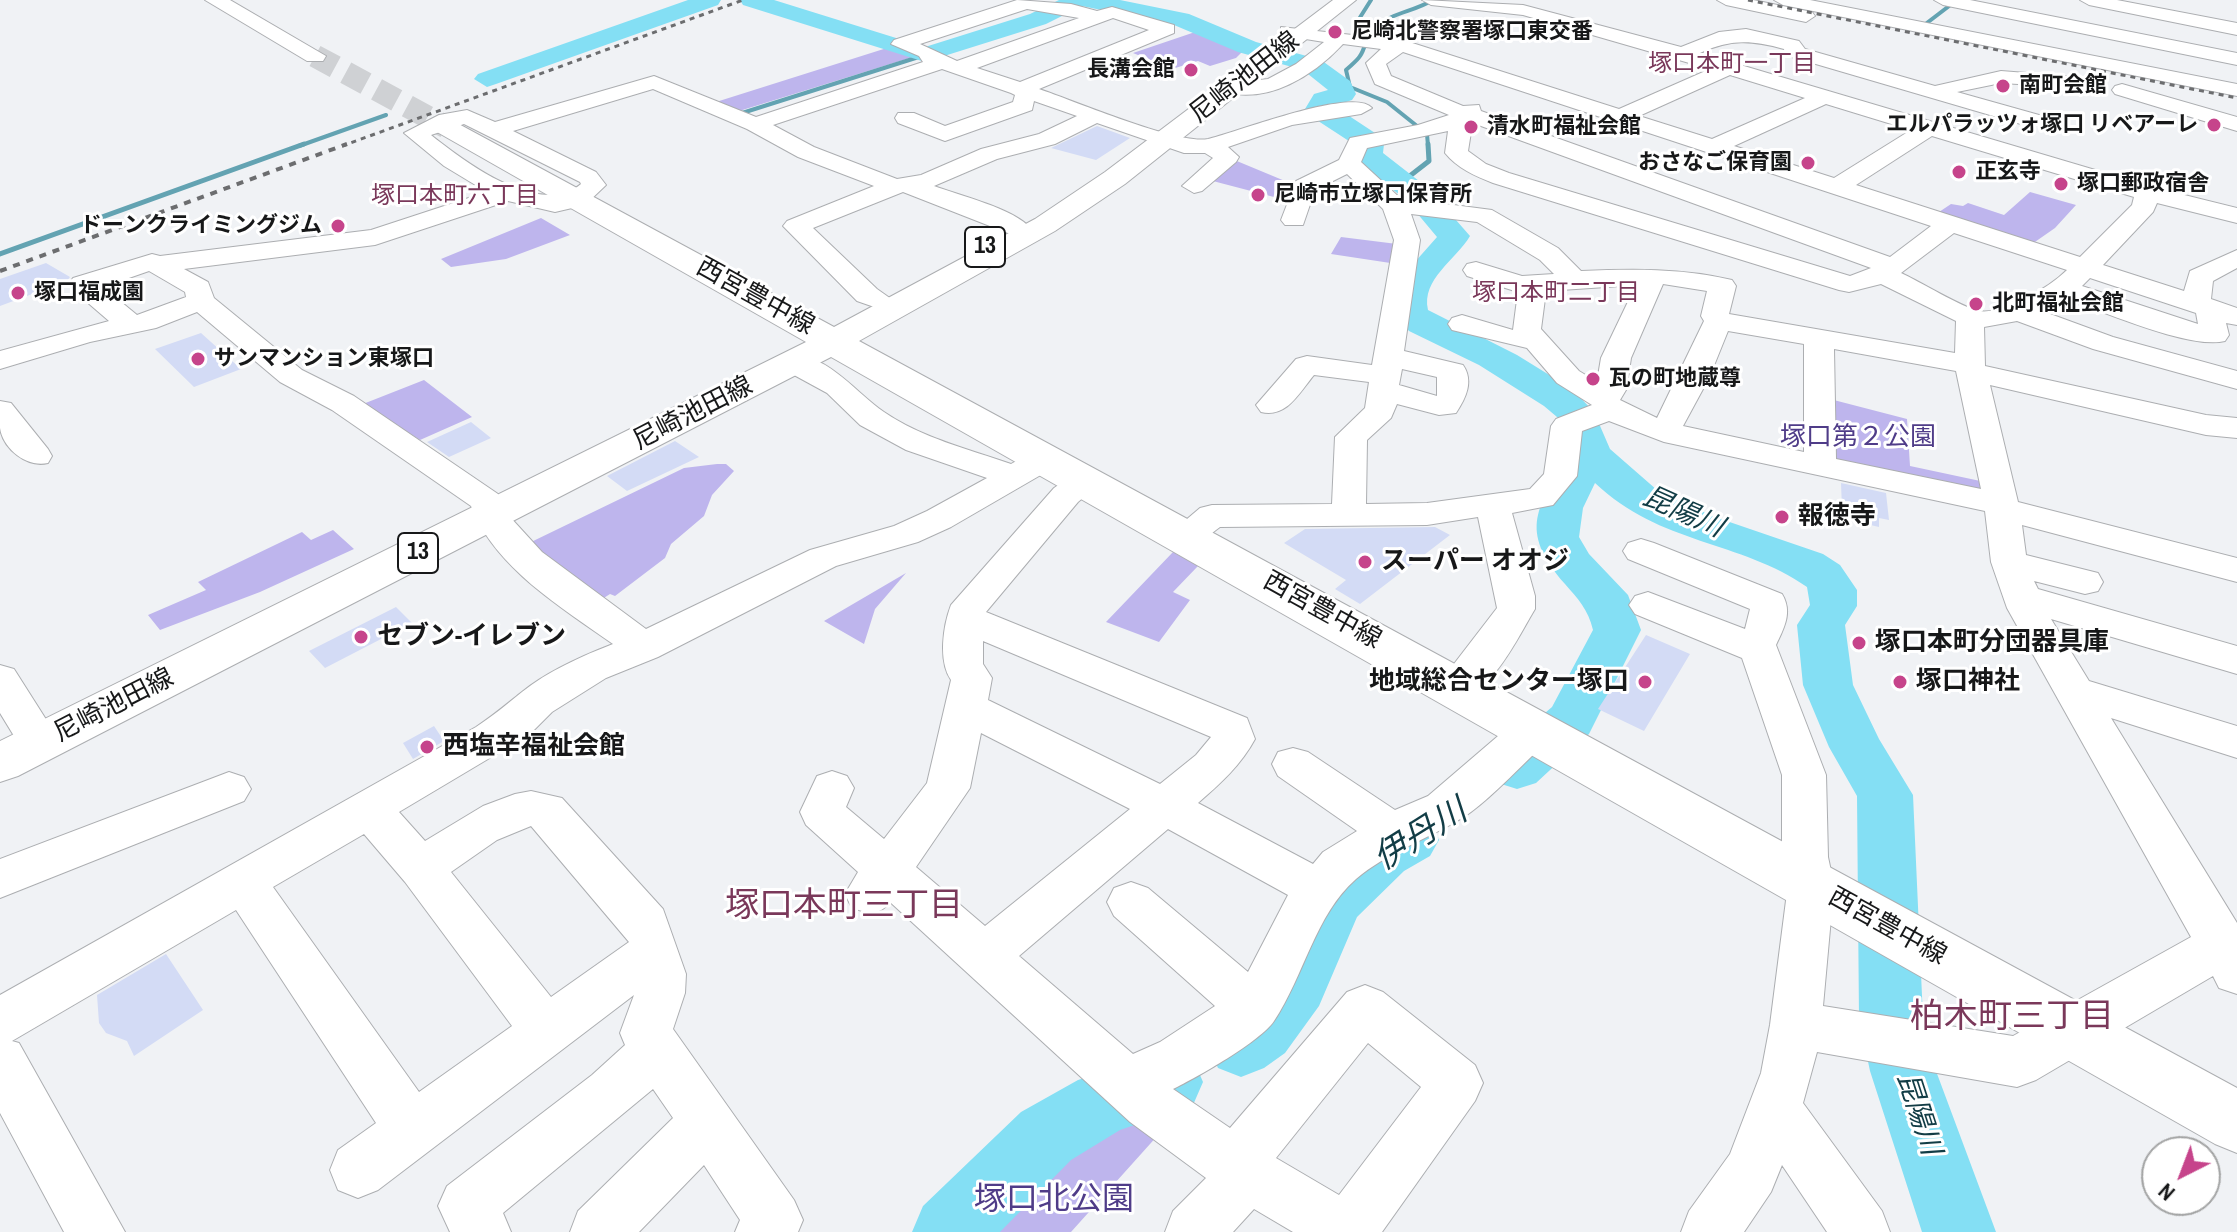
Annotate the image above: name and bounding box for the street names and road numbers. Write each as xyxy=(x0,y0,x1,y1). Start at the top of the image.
street label: 尼崎池田線 xyxy=(1184,26,1306,130)
road number: 13 xyxy=(965,227,1005,267)
street label: 西宮豊中線 xyxy=(691,252,819,342)
street label: 尼崎池田線 xyxy=(628,371,758,457)
road number: 13 xyxy=(398,533,438,573)
street label: 西宮豊中線 xyxy=(1258,566,1386,656)
street label: 尼崎池田線 xyxy=(49,663,179,749)
street label: 西宮豊中線 xyxy=(1823,882,1951,972)

